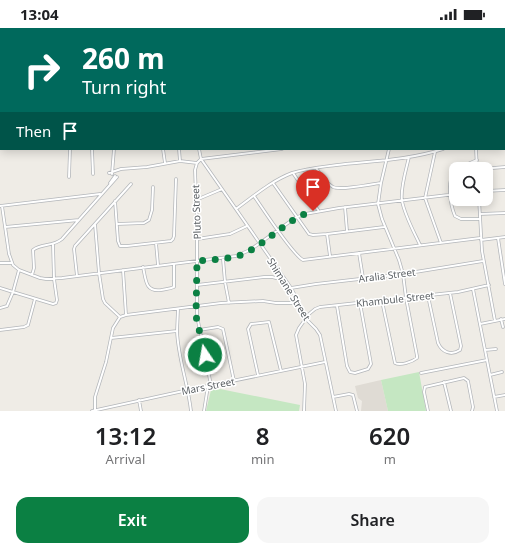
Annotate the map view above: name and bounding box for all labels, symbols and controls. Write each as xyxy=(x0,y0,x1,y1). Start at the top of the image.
text: 13:04 xyxy=(20,4,59,24)
text: 260 m xyxy=(82,39,165,77)
icon: right xyxy=(16,44,68,96)
text: Turn right xyxy=(82,75,166,99)
icon: arrive xyxy=(59,120,81,142)
text: Then xyxy=(16,121,51,141)
map controls xyxy=(449,162,493,206)
button: search xyxy=(449,162,493,206)
pin xyxy=(296,170,330,211)
icon: arrive xyxy=(302,176,324,198)
street label: Pluto Street xyxy=(188,184,204,240)
street label: Shimane Street xyxy=(264,255,314,323)
street label: Aralia Street xyxy=(358,265,417,285)
street label: Khambule Street xyxy=(355,288,435,310)
position arrow xyxy=(184,334,226,376)
street label: Mars Street xyxy=(180,374,236,398)
text: 13:12 xyxy=(95,419,156,452)
text: 8 xyxy=(256,419,270,452)
text: 620 xyxy=(369,419,410,452)
text: Arrival xyxy=(106,450,145,468)
text: min xyxy=(251,450,274,468)
text: m xyxy=(384,450,396,468)
button: Exit xyxy=(16,497,249,543)
button: Share xyxy=(257,497,489,543)

